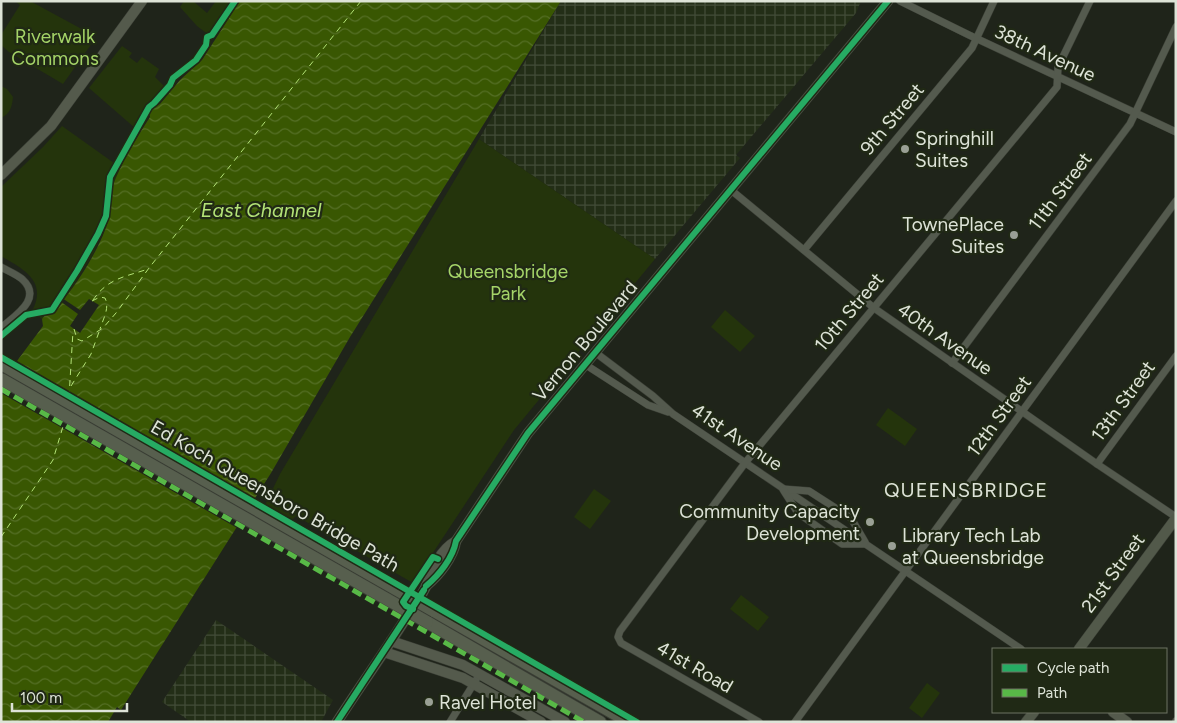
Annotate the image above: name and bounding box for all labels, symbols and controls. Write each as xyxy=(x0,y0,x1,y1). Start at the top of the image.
street label: 38th Avenue xyxy=(991,20,1099,86)
park label: Riverwalk Commons xyxy=(11,25,99,70)
street label: 9th Street xyxy=(855,79,929,159)
place label: Springhill Suites xyxy=(915,127,994,172)
marker: Springhill Suites xyxy=(899,143,911,155)
street label: 11th Street xyxy=(1023,148,1097,234)
water label: East Channel xyxy=(201,198,322,222)
place label: TownePlace Suites xyxy=(903,213,1004,258)
marker: TownePlace Suites xyxy=(1008,229,1020,241)
park label: Queensbridge Park xyxy=(448,260,568,305)
street label: 10th Street xyxy=(809,268,889,356)
street label: Vernon Boulevard xyxy=(528,276,642,406)
street label: 40th Avenue xyxy=(893,298,997,380)
street label: 13th Street xyxy=(1086,356,1160,446)
street label: 12th Street xyxy=(962,371,1036,461)
street label: 41st Avenue xyxy=(687,398,787,476)
street label: Ed Koch Queensboro Bridge Path xyxy=(147,415,403,577)
district label: QUEENSBRIDGE xyxy=(884,478,1048,502)
place label: Community Capacity Development xyxy=(679,500,860,545)
marker: Community Capacity Development xyxy=(864,516,876,528)
place label: Library Tech Lab at Queensbridge xyxy=(902,524,1044,569)
street label: 21st Street xyxy=(1077,529,1149,617)
marker: Library Tech Lab at Queensbridge xyxy=(886,540,898,552)
street label: 41st Road xyxy=(653,636,737,698)
legend xyxy=(992,648,1167,713)
text: Cycle path xyxy=(1037,659,1109,677)
scale bar xyxy=(12,680,128,712)
text: Path xyxy=(1037,684,1067,702)
text: 100 m xyxy=(20,689,62,707)
place label: Ravel Hotel xyxy=(439,691,536,714)
marker: Ravel Hotel xyxy=(423,696,435,708)

